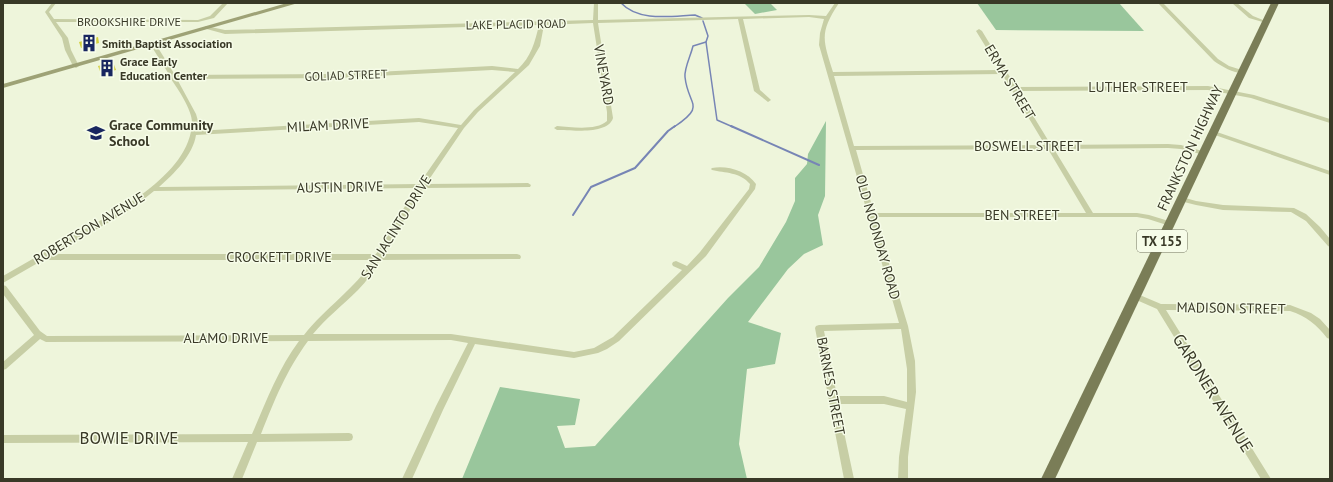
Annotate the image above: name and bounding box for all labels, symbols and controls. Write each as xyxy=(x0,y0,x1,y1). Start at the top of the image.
street label: BROOKSHIRE DRIVE xyxy=(77,14,181,29)
street label: LAKE PLACID ROAD xyxy=(466,16,567,32)
building icon: Smith Baptist Association xyxy=(79,33,99,53)
place label: Smith Baptist Association xyxy=(102,36,232,51)
street label: ERMA STREET xyxy=(981,41,1040,123)
street label: VINEYARD xyxy=(590,42,618,107)
place label: Grace Early Education Center xyxy=(120,54,208,83)
building icon: Grace Early Education Center xyxy=(97,58,117,78)
street label: GOLIAD STREET xyxy=(304,66,388,84)
street label: LUTHER STREET xyxy=(1088,78,1188,96)
street label: FRANKSTON HIGHWAY xyxy=(1153,82,1227,214)
street label: MILAM DRIVE xyxy=(286,114,370,136)
place label: Grace Community School xyxy=(109,116,214,150)
school or university icon: Grace Community School xyxy=(86,123,106,143)
street label: BOSWELL STREET xyxy=(974,137,1082,155)
street label: SAN JACINTO DRIVE xyxy=(357,172,435,282)
street label: OLD NOONDAY ROAD xyxy=(852,172,904,302)
street label: AUSTIN DRIVE xyxy=(296,177,384,197)
street label: ROBERTSON AVENUE xyxy=(30,188,148,268)
street label: BEN STREET xyxy=(984,206,1060,224)
road number: TX 155 xyxy=(1137,230,1187,252)
street label: CROCKETT DRIVE xyxy=(226,248,332,266)
street label: MADISON STREET xyxy=(1176,298,1286,318)
street label: ALAMO DRIVE xyxy=(183,329,269,347)
street label: GARDNER AVENUE xyxy=(1168,330,1258,456)
street label: BARNES STREET xyxy=(813,336,849,437)
street label: BOWIE DRIVE xyxy=(80,427,178,449)

